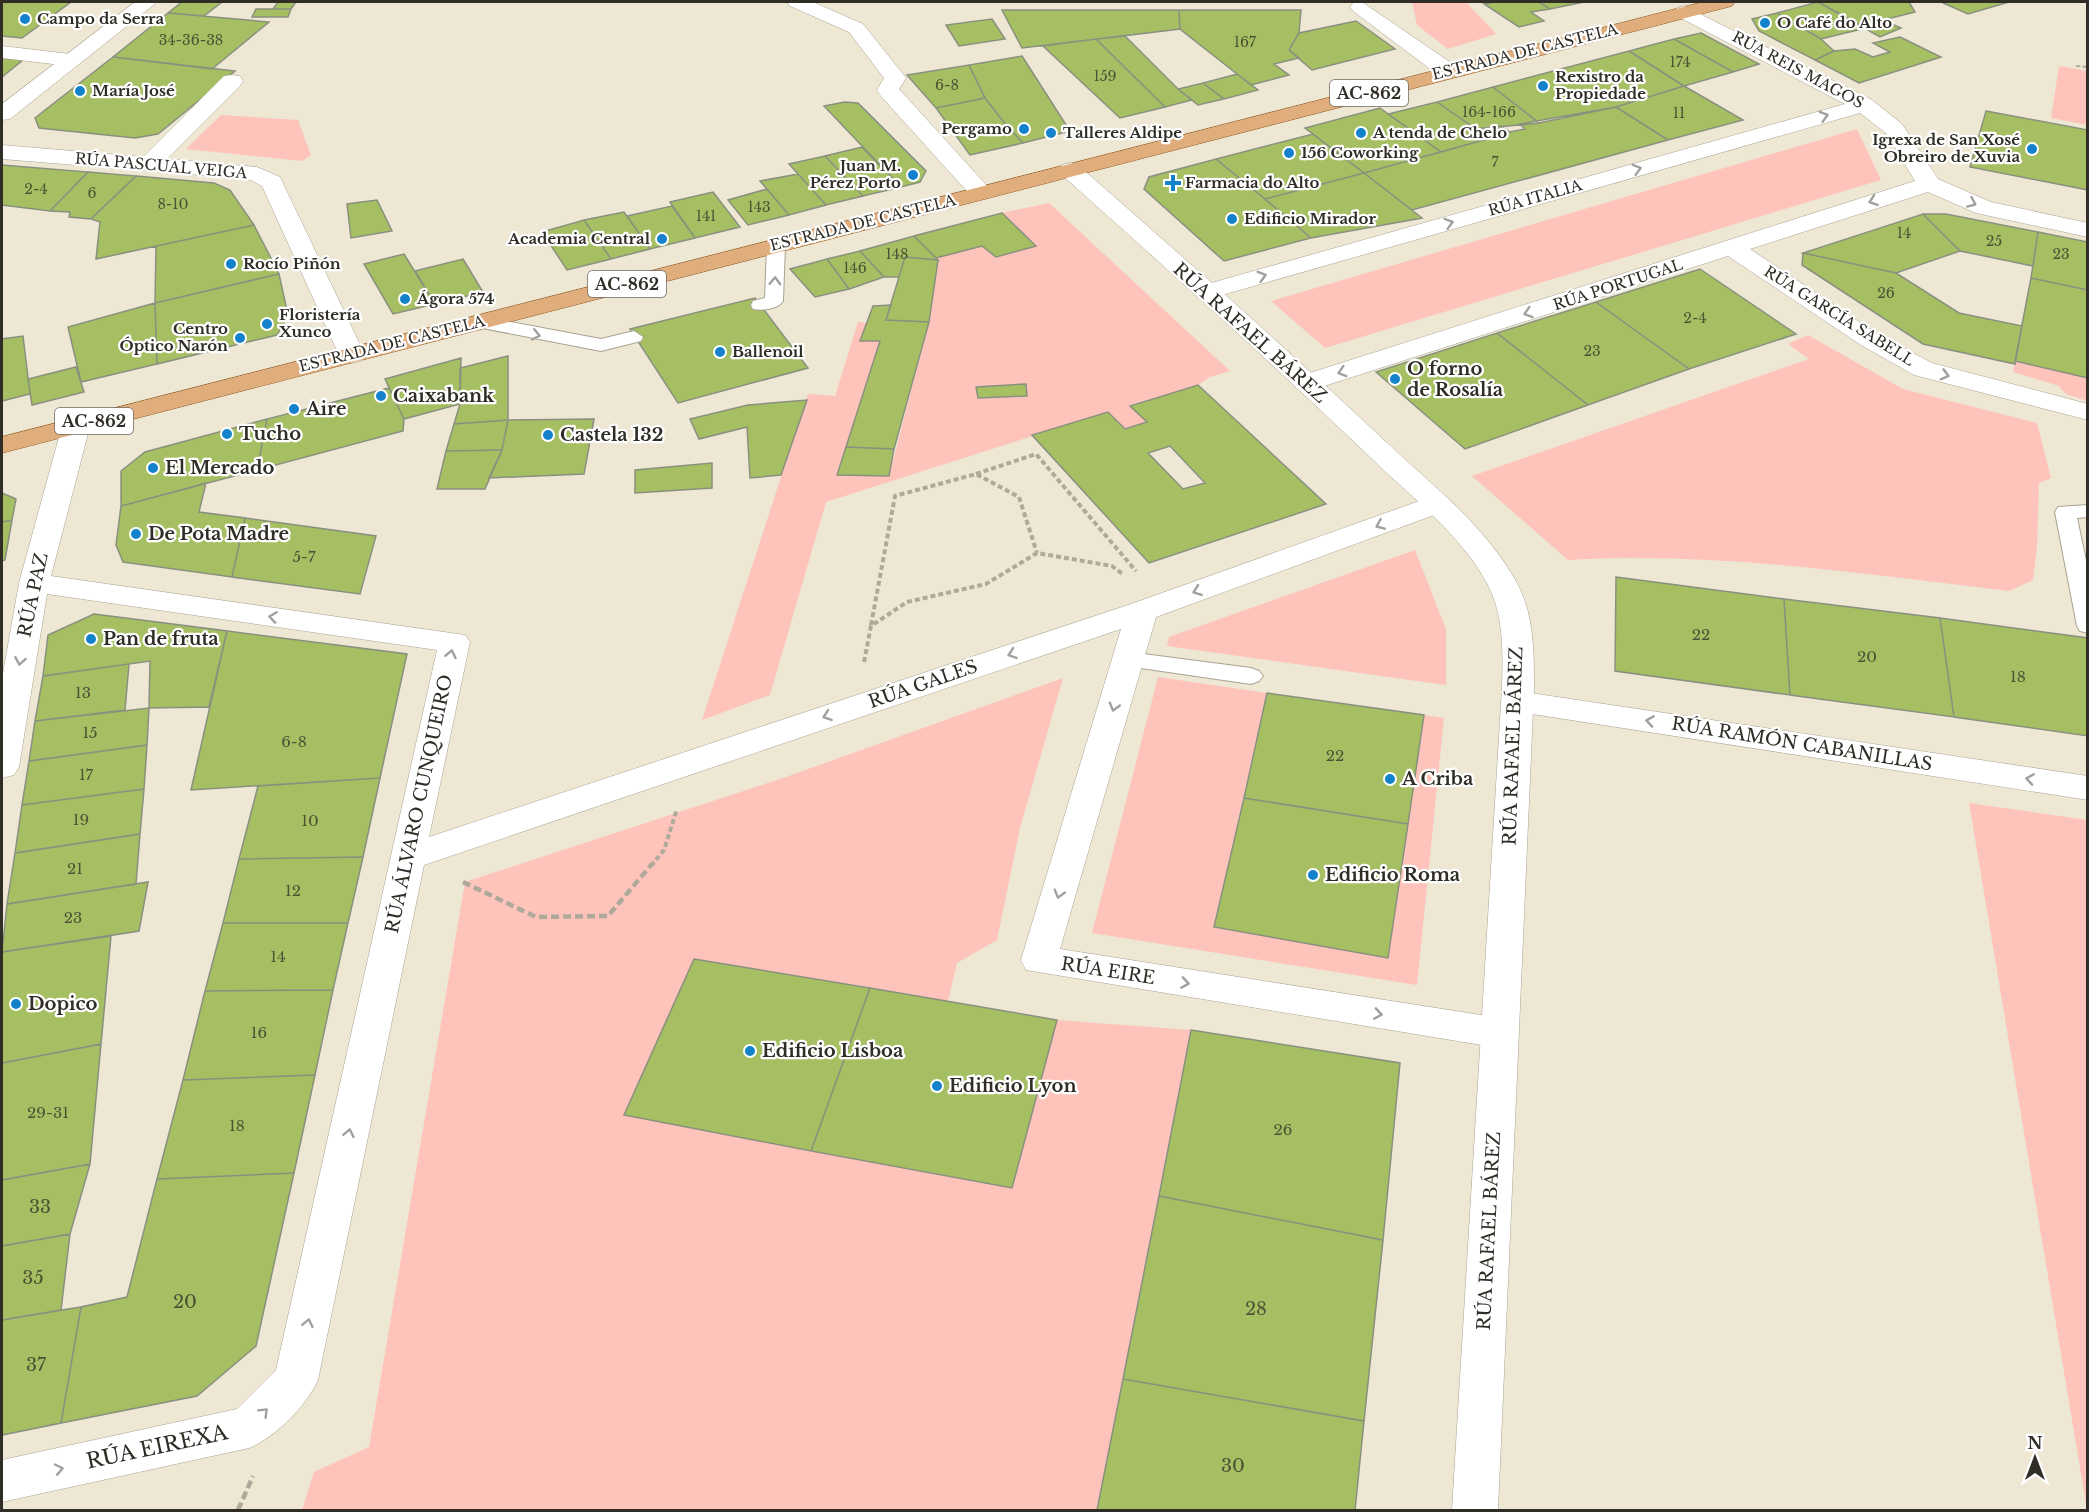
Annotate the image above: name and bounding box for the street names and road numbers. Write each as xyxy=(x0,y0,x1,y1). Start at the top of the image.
street label: ESTRADA DE CASTELA xyxy=(1430,19,1620,84)
street label: RÚA REIS MAGOS xyxy=(1729,27,1867,112)
road number: AC-862 xyxy=(1330,80,1408,106)
street label: RÚA PASCUAL VEIGA xyxy=(74,149,248,183)
street label: RÚA ITALIA xyxy=(1486,175,1584,220)
street label: ESTRADA DE CASTELA xyxy=(768,190,958,255)
street label: RÚA PORTUGAL xyxy=(1551,255,1685,314)
street label: RÚA RAFAEL BÁREZ xyxy=(1169,257,1332,408)
street label: RÚA GARCÍA SABELL xyxy=(1761,261,1918,370)
road number: AC-862 xyxy=(588,271,666,297)
street label: ESTRADA DE CASTELA xyxy=(297,311,487,376)
road number: AC-862 xyxy=(55,408,133,434)
street label: RÚA PAZ xyxy=(12,550,53,639)
street label: RÚA RAFAEL BÁREZ xyxy=(1498,646,1527,846)
street label: RÚA GALES xyxy=(865,654,980,713)
street label: RÚA ÁLVARO CUNQUEIRO xyxy=(380,672,457,935)
street label: RÚA RAMÓN CABANILLAS xyxy=(1670,712,1934,775)
street label: RÚA EIRE xyxy=(1060,952,1157,989)
street label: RÚA RAFAEL BÁREZ xyxy=(1472,1131,1505,1331)
street label: RÚA EIREXA xyxy=(84,1419,231,1475)

